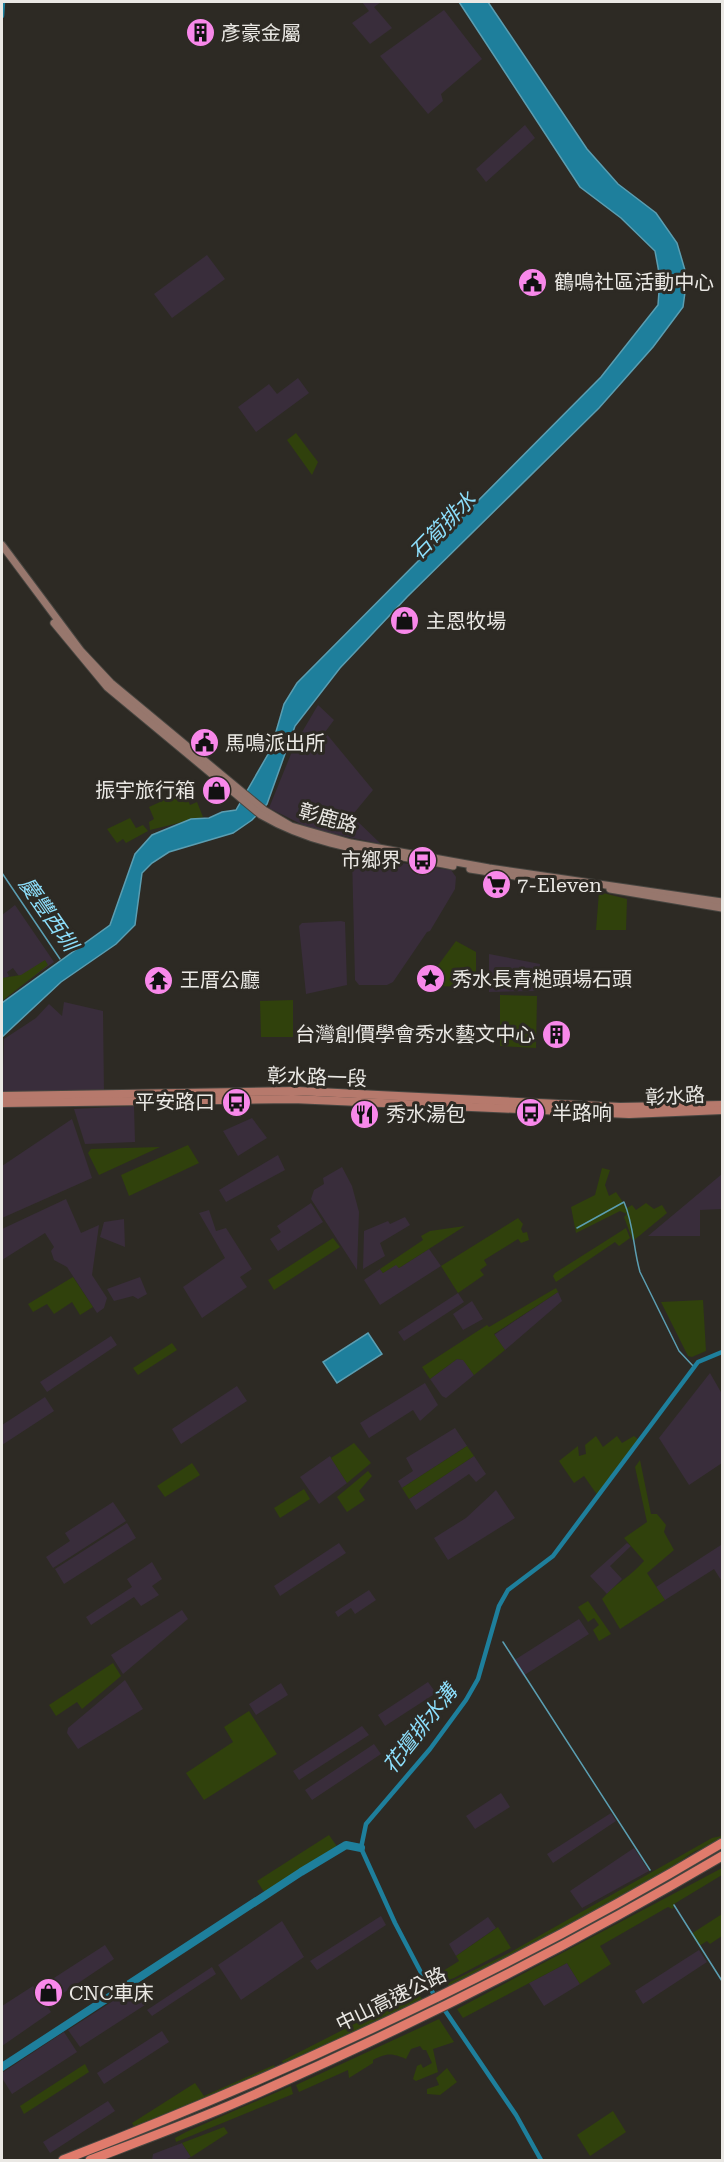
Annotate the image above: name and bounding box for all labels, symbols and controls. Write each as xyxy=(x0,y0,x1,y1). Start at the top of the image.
building icon: 彥豪金屬 xyxy=(184,17,216,49)
place label: 彥豪金屬 xyxy=(221,21,301,45)
public building icon: 鶴鳴社區活動中心 xyxy=(517,266,549,298)
place label: 鶴鳴社區活動中心 xyxy=(554,270,714,294)
water label: 石筍排水 xyxy=(405,487,482,565)
shop icon: 主恩牧場 xyxy=(389,605,421,637)
place label: 主恩牧場 xyxy=(426,609,506,633)
public building icon: 馬鳴派出所 xyxy=(188,727,220,759)
place label: 馬鳴派出所 xyxy=(225,731,325,755)
shop icon: 振宇旅行箱 xyxy=(200,774,232,806)
place label: 振宇旅行箱 xyxy=(95,778,195,802)
street label: 彰鹿路 xyxy=(296,798,360,838)
bus stop icon: 市鄉界 xyxy=(406,844,438,876)
place label: 市鄉界 xyxy=(341,848,401,872)
supermarket icon: 7-Eleven xyxy=(480,869,512,901)
water label: 慶豐西圳 xyxy=(14,873,84,958)
place label: 7-Eleven xyxy=(517,873,602,897)
place icon: 秀水長青槌頭場石頭 xyxy=(415,963,447,995)
temple icon: 王厝公廳 xyxy=(143,964,175,996)
place label: 秀水長青槌頭場石頭 xyxy=(452,967,632,991)
place label: 王厝公廳 xyxy=(180,968,260,992)
building icon: 台灣創價學會秀水藝文中心 xyxy=(540,1018,572,1050)
place label: 台灣創價學會秀水藝文中心 xyxy=(295,1022,535,1046)
street label: 彰水路一段 xyxy=(267,1063,367,1091)
street label: 彰水路 xyxy=(644,1082,706,1110)
bus stop icon: 平安路口 xyxy=(220,1086,252,1118)
place label: 平安路口 xyxy=(135,1090,215,1114)
bus stop icon: 半路响 xyxy=(515,1097,547,1129)
restaurant icon: 秀水湯包 xyxy=(349,1098,381,1130)
place label: 半路响 xyxy=(552,1101,612,1125)
place label: 秀水湯包 xyxy=(386,1102,466,1126)
water label: 花壇排水溝 xyxy=(378,1678,464,1778)
street label: 中山高速公路 xyxy=(332,1962,450,2036)
shop icon: CNC車床 xyxy=(32,1977,64,2009)
place label: CNC車床 xyxy=(69,1981,154,2005)

